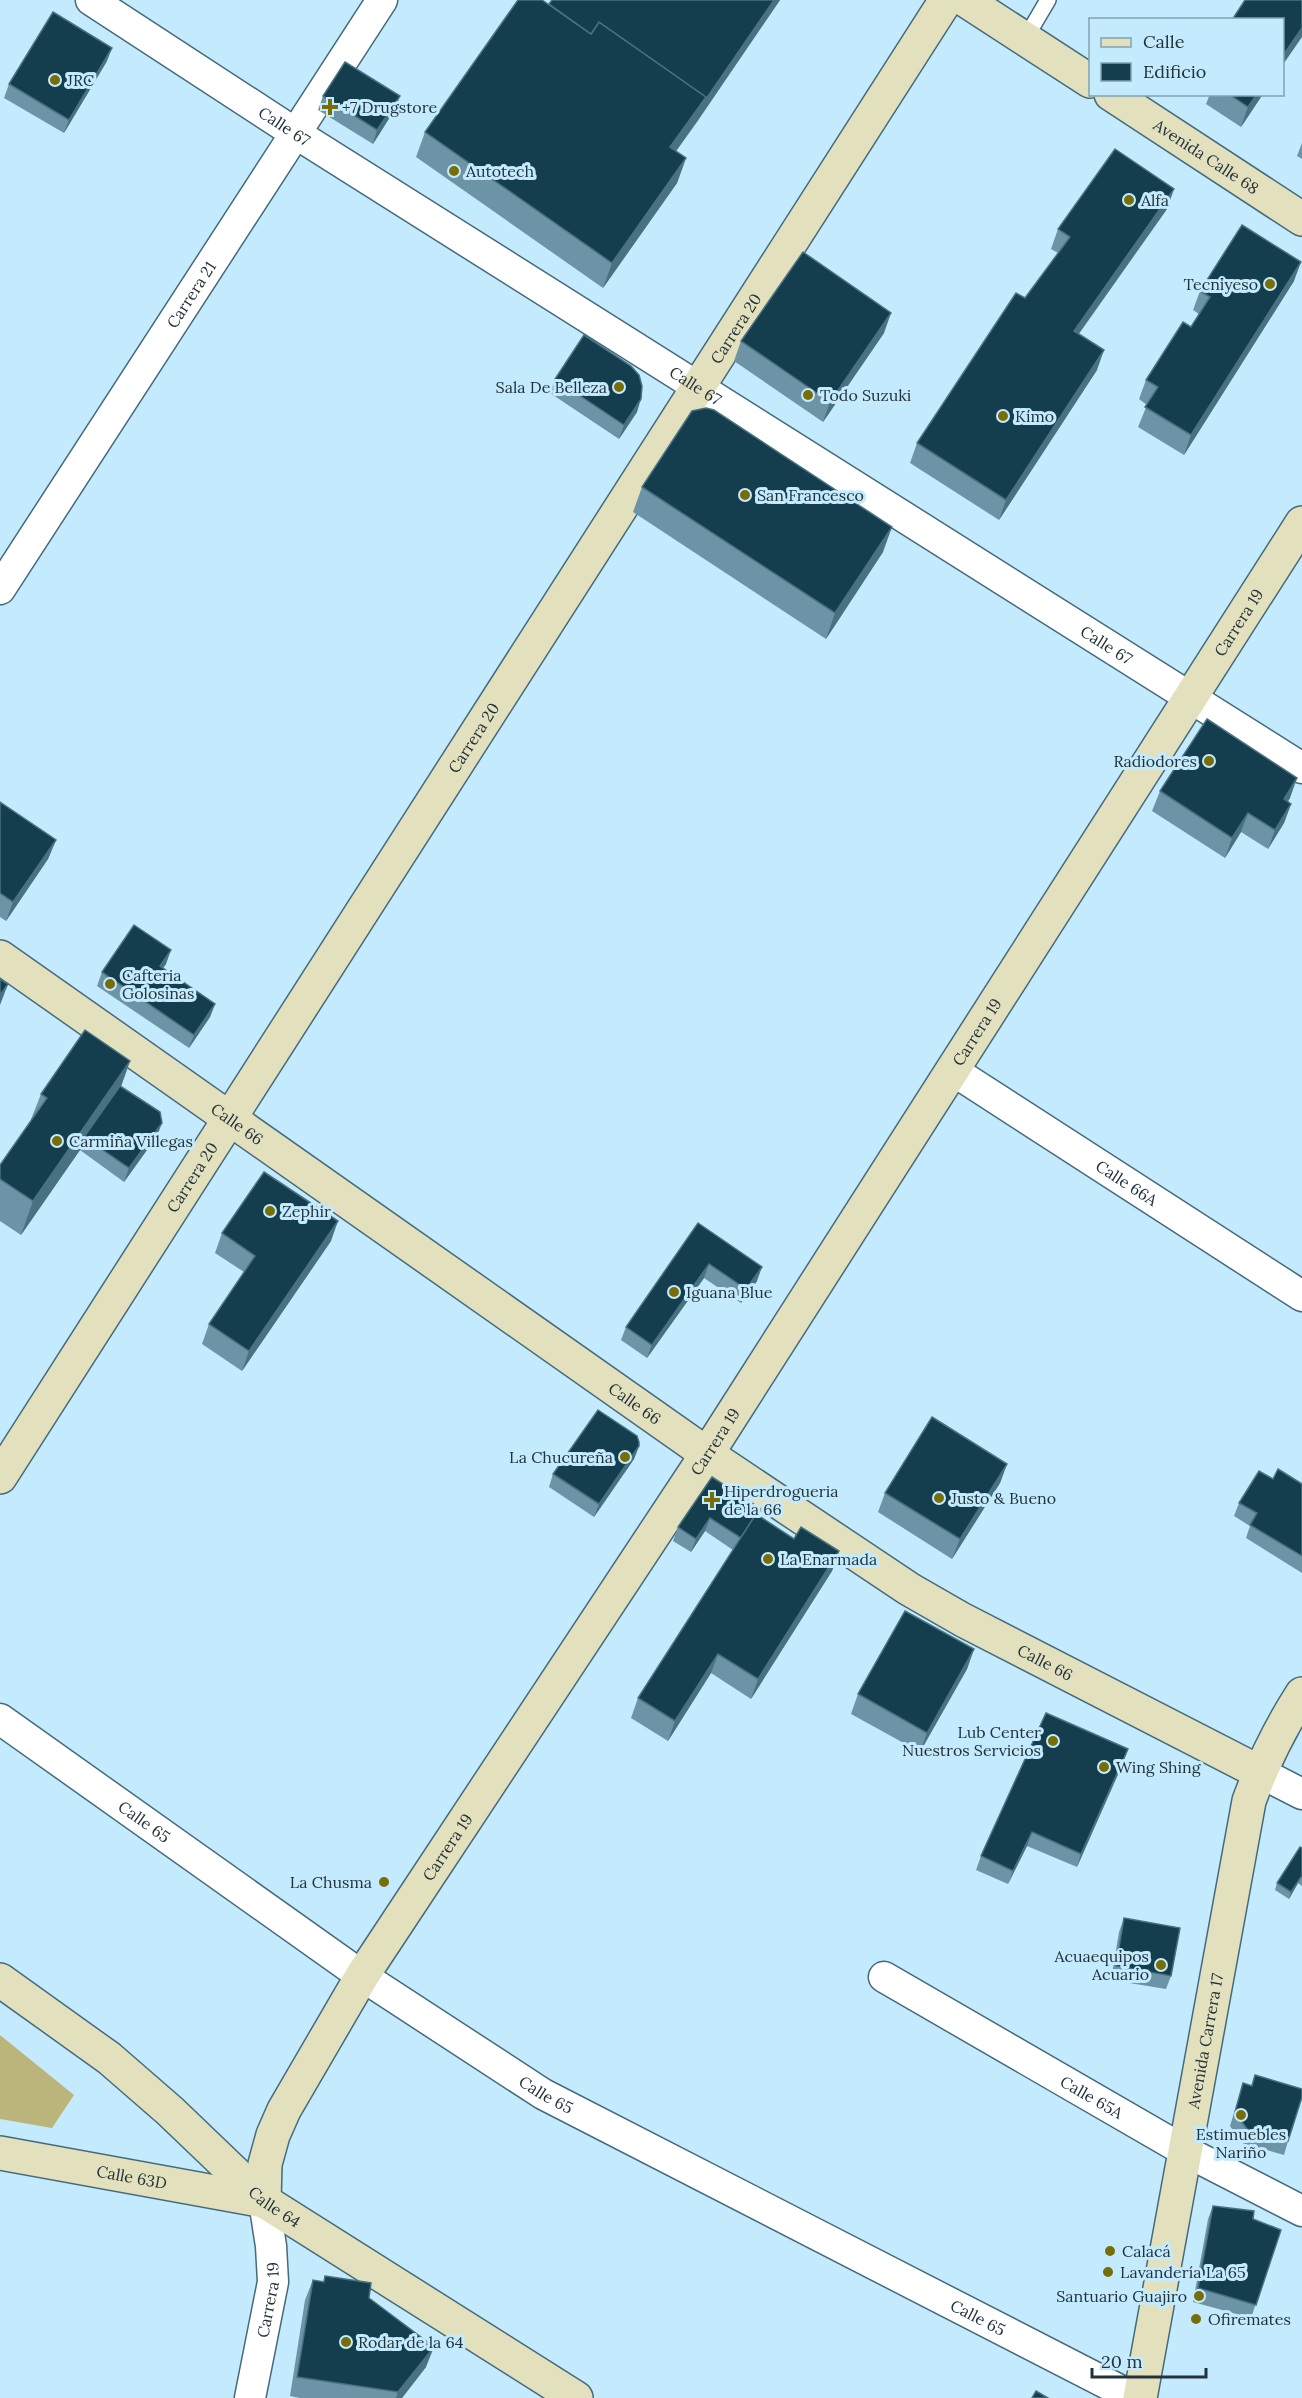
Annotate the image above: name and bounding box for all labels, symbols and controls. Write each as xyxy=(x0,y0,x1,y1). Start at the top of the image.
legend xyxy=(1089,18,1284,96)
text: Calle xyxy=(1143,30,1185,53)
text: Edificio xyxy=(1143,60,1206,83)
place label: JRC xyxy=(66,70,94,90)
marker: JRC xyxy=(48,73,62,87)
place label: +7 Drugstore xyxy=(342,97,438,117)
marker: +7 Drugstore xyxy=(323,100,337,114)
street label: Calle 67 xyxy=(255,102,315,150)
street label: Avenida Calle 68 xyxy=(1149,114,1263,198)
place label: Autotech xyxy=(465,161,534,181)
marker: Autotech xyxy=(447,164,461,178)
place label: Alfa xyxy=(1140,190,1169,210)
marker: Alfa xyxy=(1122,193,1136,207)
street label: Carrera 21 xyxy=(162,257,220,332)
place label: Tecniyeso xyxy=(1184,274,1258,294)
marker: Tecniyeso xyxy=(1263,277,1277,291)
street label: Carrera 20 xyxy=(706,289,766,367)
street label: Calle 67 xyxy=(666,362,726,410)
place label: Sala De Belleza xyxy=(496,377,607,397)
marker: Sala De Belleza xyxy=(612,380,626,394)
place label: Todo Suzuki xyxy=(820,385,911,405)
marker: Todo Suzuki xyxy=(801,388,815,402)
place label: Kimo xyxy=(1015,406,1054,426)
marker: Kimo xyxy=(996,409,1010,423)
place label: San Francesco xyxy=(757,485,864,505)
marker: San Francesco xyxy=(738,488,752,502)
street label: Carrera 19 xyxy=(1209,585,1267,660)
street label: Calle 67 xyxy=(1077,621,1137,669)
street label: Carrera 20 xyxy=(444,699,504,777)
place label: Radiodores xyxy=(1113,751,1197,771)
marker: Radiodores xyxy=(1202,754,1216,768)
place label: Cafteria Golosinas xyxy=(122,965,195,1003)
marker: Cafteria Golosinas xyxy=(103,977,117,991)
street label: Carrera 19 xyxy=(948,994,1006,1070)
street label: Calle 66 xyxy=(207,1098,267,1149)
place label: Carmiña Villegas xyxy=(69,1131,193,1151)
marker: Carmiña Villegas xyxy=(50,1134,64,1148)
street label: Carrera 20 xyxy=(162,1138,222,1216)
street label: Calle 66A xyxy=(1092,1156,1162,1211)
place label: Zephir xyxy=(282,1201,331,1221)
marker: Zephir xyxy=(263,1204,277,1218)
place label: Iguana Blue xyxy=(686,1282,773,1302)
marker: Iguana Blue xyxy=(667,1285,681,1299)
street label: Calle 66 xyxy=(605,1378,665,1429)
street label: Carrera 19 xyxy=(686,1404,744,1479)
place label: La Chucureña xyxy=(509,1447,613,1467)
marker: La Chucureña xyxy=(618,1450,632,1464)
place label: Hiperdrogueria de la 66 xyxy=(724,1481,838,1519)
place label: Justo & Bueno xyxy=(950,1488,1056,1508)
marker: Justo & Bueno xyxy=(932,1491,946,1505)
marker: Hiperdrogueria de la 66 xyxy=(705,1493,719,1507)
place label: La Enarmada xyxy=(780,1549,877,1569)
marker: La Enarmada xyxy=(761,1552,775,1566)
street label: Calle 66 xyxy=(1014,1640,1076,1685)
place label: Lub Center Nuestros Servicios xyxy=(902,1722,1041,1760)
marker: Lub Center Nuestros Servicios xyxy=(1046,1734,1060,1748)
place label: Wing Shing xyxy=(1116,1757,1202,1777)
marker: Wing Shing xyxy=(1097,1760,1111,1774)
street label: Calle 65 xyxy=(114,1796,174,1847)
street label: Carrera 19 xyxy=(418,1810,477,1884)
place label: La Chusma xyxy=(290,1872,372,1892)
marker: La Chusma xyxy=(377,1875,391,1889)
place label: Acuaequipos Acuario xyxy=(1053,1946,1149,1984)
marker: Acuaequipos Acuario xyxy=(1154,1958,1168,1972)
street label: Avenida Carrera 17 xyxy=(1183,1971,1227,2111)
street label: Calle 65 xyxy=(515,2071,576,2118)
street label: Calle 65A xyxy=(1057,2071,1128,2124)
marker: Estimuebles Nariño xyxy=(1234,2108,1248,2122)
place label: Estimuebles Nariño xyxy=(1196,2124,1286,2162)
street label: Calle 63D xyxy=(95,2161,169,2193)
street label: Calle 64 xyxy=(244,2182,305,2232)
place label: Calacá xyxy=(1122,2241,1171,2261)
marker: Calacá xyxy=(1103,2244,1117,2258)
street label: Carrera 19 xyxy=(252,2262,283,2339)
place label: Lavandería La 65 xyxy=(1120,2262,1246,2282)
marker: Lavandería La 65 xyxy=(1101,2265,1115,2279)
place label: Santuario Guajiro xyxy=(1056,2286,1187,2306)
marker: Santuario Guajiro xyxy=(1192,2289,1206,2303)
street label: Calle 65 xyxy=(947,2295,1009,2340)
place label: Ofiremates xyxy=(1208,2309,1291,2329)
marker: Ofiremates xyxy=(1189,2312,1203,2326)
place label: Rodar de la 64 xyxy=(358,2332,464,2352)
marker: Rodar de la 64 xyxy=(339,2335,353,2349)
scale bar xyxy=(1092,2341,1206,2379)
text: 20 m xyxy=(1101,2350,1143,2373)

